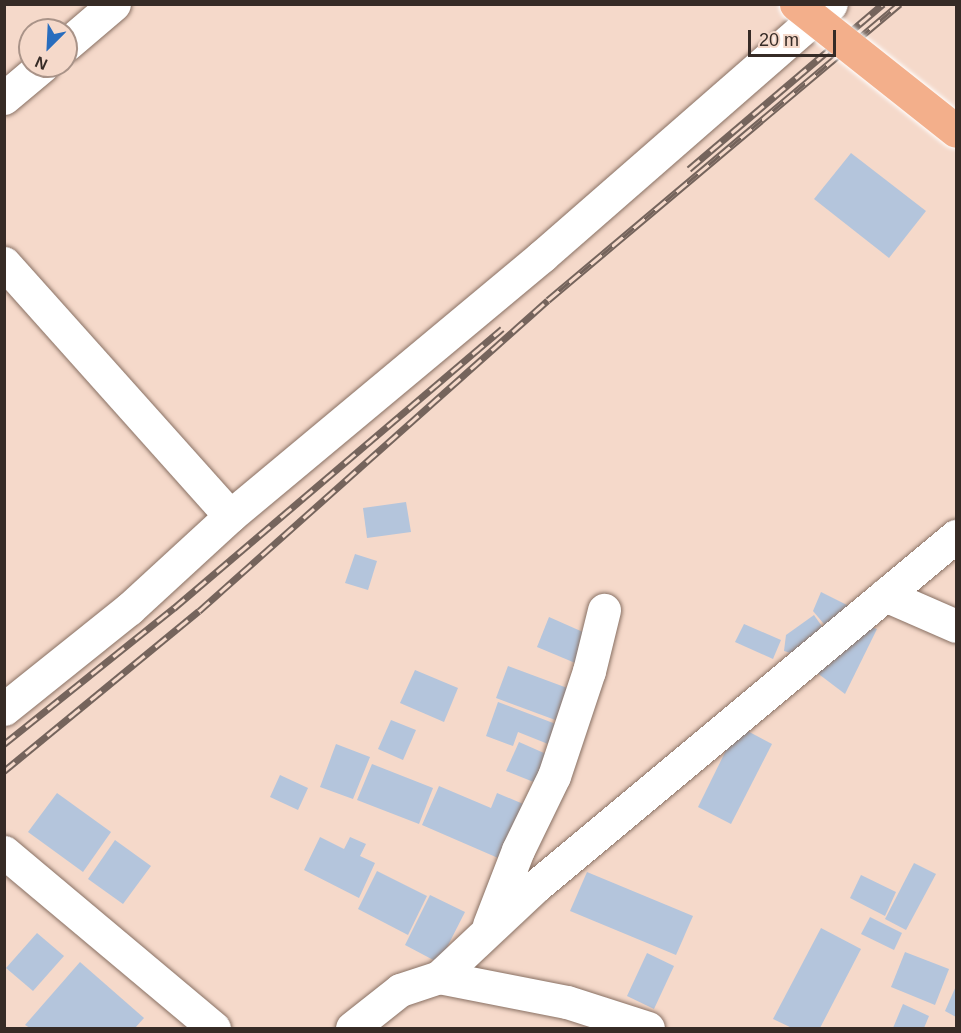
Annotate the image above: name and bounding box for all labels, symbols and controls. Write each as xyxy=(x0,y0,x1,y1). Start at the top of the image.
north arrow xyxy=(18,18,78,78)
scale bar xyxy=(751,18,840,56)
text: 20 m xyxy=(759,30,799,50)
text: N xyxy=(33,53,50,73)

